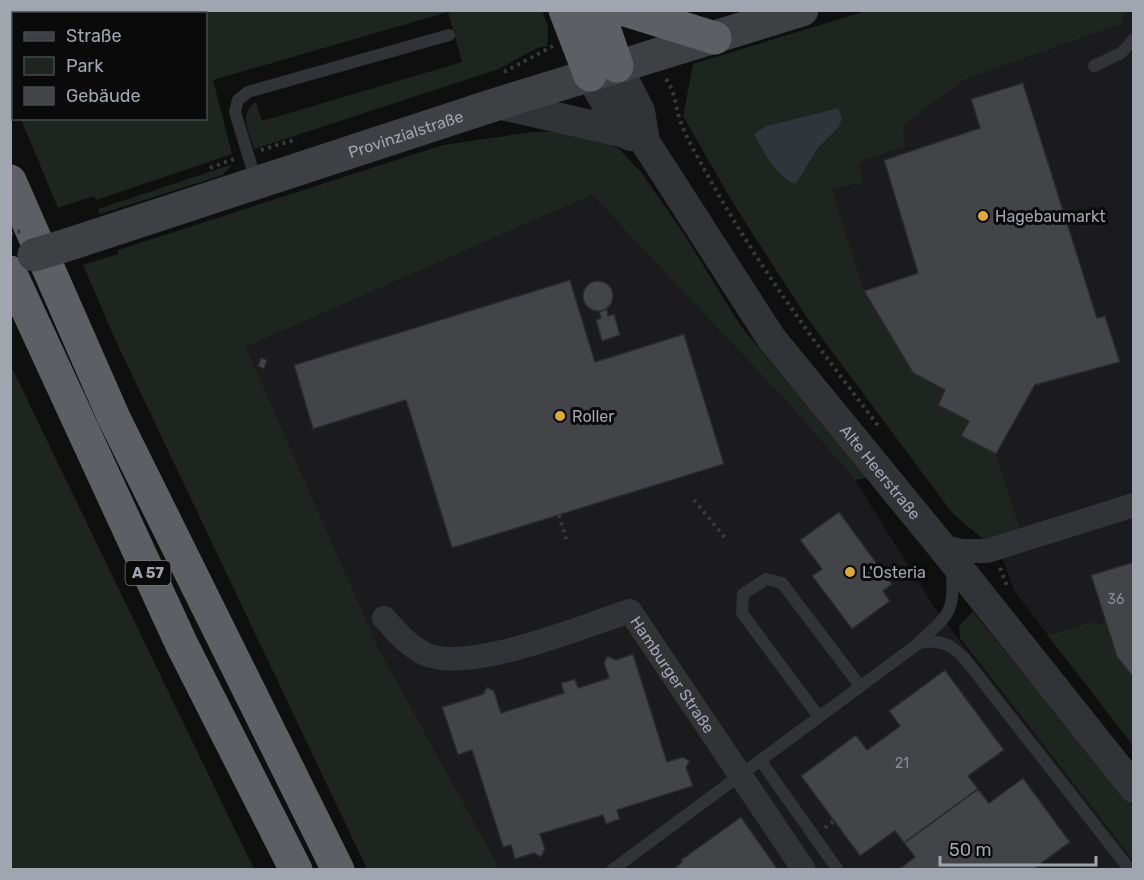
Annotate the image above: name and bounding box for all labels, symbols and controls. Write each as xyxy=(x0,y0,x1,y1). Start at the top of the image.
legend xyxy=(12,12,207,120)
text: Straße xyxy=(66,25,122,47)
text: Park xyxy=(66,55,104,77)
text: Gebäude xyxy=(66,85,141,107)
street label: Provinzialstraße xyxy=(346,106,466,162)
place label: Hagebaumarkt xyxy=(995,207,1105,226)
marker: Hagebaumarkt xyxy=(976,209,990,223)
place label: Roller xyxy=(572,407,614,426)
marker: Roller xyxy=(553,409,567,423)
street label: Alte Heerstraße xyxy=(836,421,925,523)
road number: A 57 xyxy=(126,561,170,585)
place label: L'Osteria xyxy=(862,563,926,582)
marker: L'Osteria xyxy=(843,565,857,579)
house number: 36 xyxy=(1108,591,1124,608)
street label: Hamburger Straße xyxy=(627,612,719,737)
house number: 21 xyxy=(895,755,909,772)
scale bar xyxy=(940,829,1096,867)
text: 50 m xyxy=(949,839,992,861)

